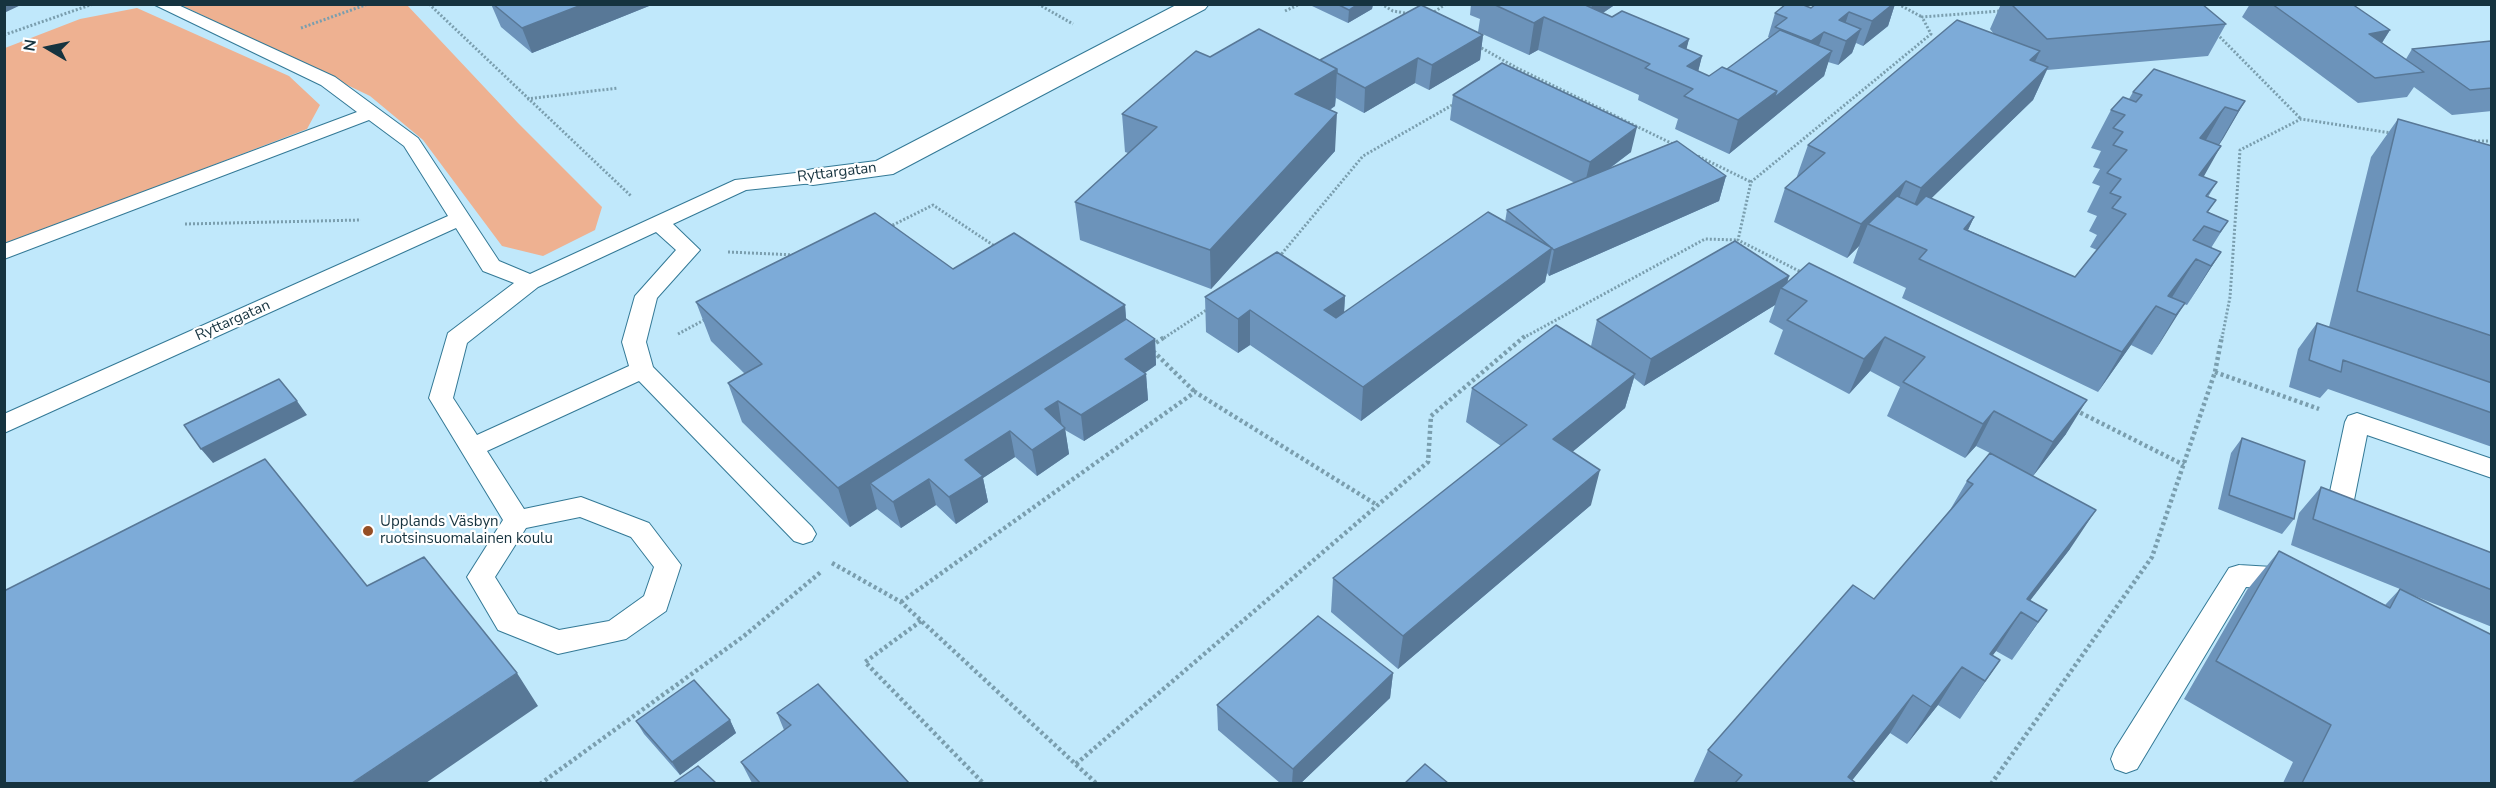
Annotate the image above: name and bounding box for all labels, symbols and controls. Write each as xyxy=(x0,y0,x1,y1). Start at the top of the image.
north arrow xyxy=(18,18,78,78)
text: N xyxy=(18,38,42,53)
street label: Ryttargatan xyxy=(796,159,878,187)
street label: Ryttargatan xyxy=(193,297,273,345)
place label: Upplands Väsbyn ruotsinsuomalainen koulu xyxy=(380,513,553,548)
marker: Upplands Väsbyn ruotsinsuomalainen koulu xyxy=(361,524,375,538)

